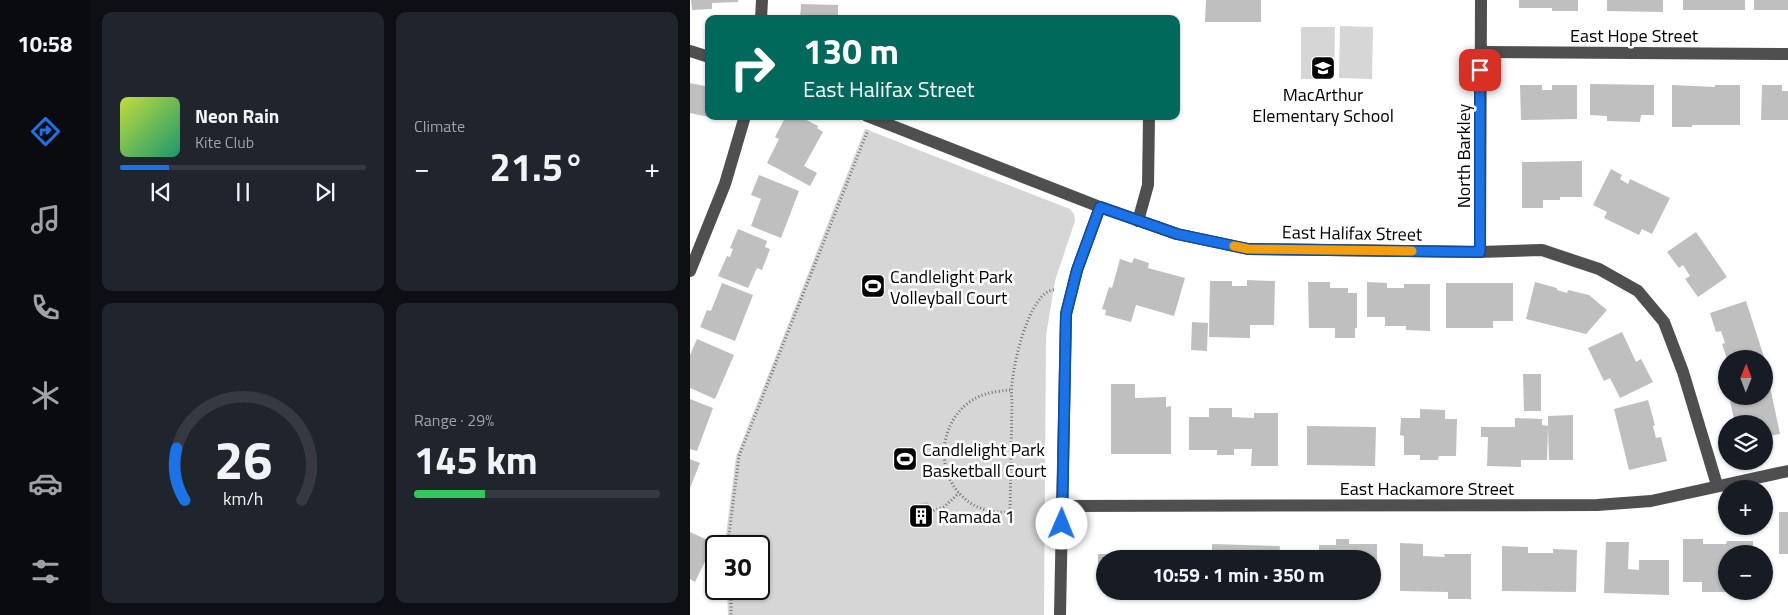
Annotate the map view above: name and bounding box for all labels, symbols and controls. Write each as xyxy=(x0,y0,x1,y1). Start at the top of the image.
street label: East Hope Street xyxy=(1570,22,1699,49)
text: 130 m xyxy=(803,24,899,78)
text: 10:58 xyxy=(18,27,72,61)
icon: right xyxy=(720,35,785,100)
pin xyxy=(1459,49,1501,91)
school or university icon: MacArthur Elementary School xyxy=(1310,55,1336,81)
icon: arrive xyxy=(1466,56,1494,84)
text: East Halifax Street xyxy=(803,72,975,106)
place label: MacArthur Elementary School xyxy=(1252,81,1394,129)
text: Neon Rain xyxy=(195,101,279,130)
street label: North Barkley xyxy=(1450,103,1477,208)
icon: directions xyxy=(28,114,63,149)
text: Climate xyxy=(414,114,465,138)
text: Kite Club xyxy=(195,130,254,154)
text: 21.5° xyxy=(490,138,584,196)
text: − xyxy=(414,146,430,189)
text: + xyxy=(644,146,660,189)
icon: previous xyxy=(147,178,175,206)
icon: pause xyxy=(229,178,257,206)
icon: next xyxy=(311,178,339,206)
icon: music xyxy=(28,202,63,237)
street label: East Halifax Street xyxy=(1282,218,1423,248)
place label: Candlelight Park Volleyball Court xyxy=(890,263,1013,311)
sports icon: Candlelight Park Volleyball Court xyxy=(860,273,886,299)
icon: phone xyxy=(28,290,63,325)
north arrow xyxy=(1718,350,1772,405)
map controls xyxy=(1718,350,1773,600)
icon: climate xyxy=(28,378,63,413)
text: Range · 29% xyxy=(414,408,494,432)
button: layers xyxy=(1718,415,1773,470)
text: 26 xyxy=(214,420,272,499)
text: 145 km xyxy=(414,431,538,489)
place label: Candlelight Park Basketball Court xyxy=(922,436,1047,484)
sports icon: Candlelight Park Basketball Court xyxy=(892,446,918,472)
icon: car xyxy=(28,466,63,501)
street label: East Hackamore Street xyxy=(1340,475,1515,502)
button: + xyxy=(1718,480,1773,535)
text: km/h xyxy=(223,485,263,512)
position arrow xyxy=(1035,497,1087,549)
building icon: Ramada 1 xyxy=(908,503,934,529)
place label: Ramada 1 xyxy=(938,503,1015,530)
speed limit sign: 30 xyxy=(705,535,770,600)
button: − xyxy=(1718,545,1773,600)
icon: filters xyxy=(28,554,63,589)
text: 10:59 · 1 min · 350 m xyxy=(1152,560,1325,589)

